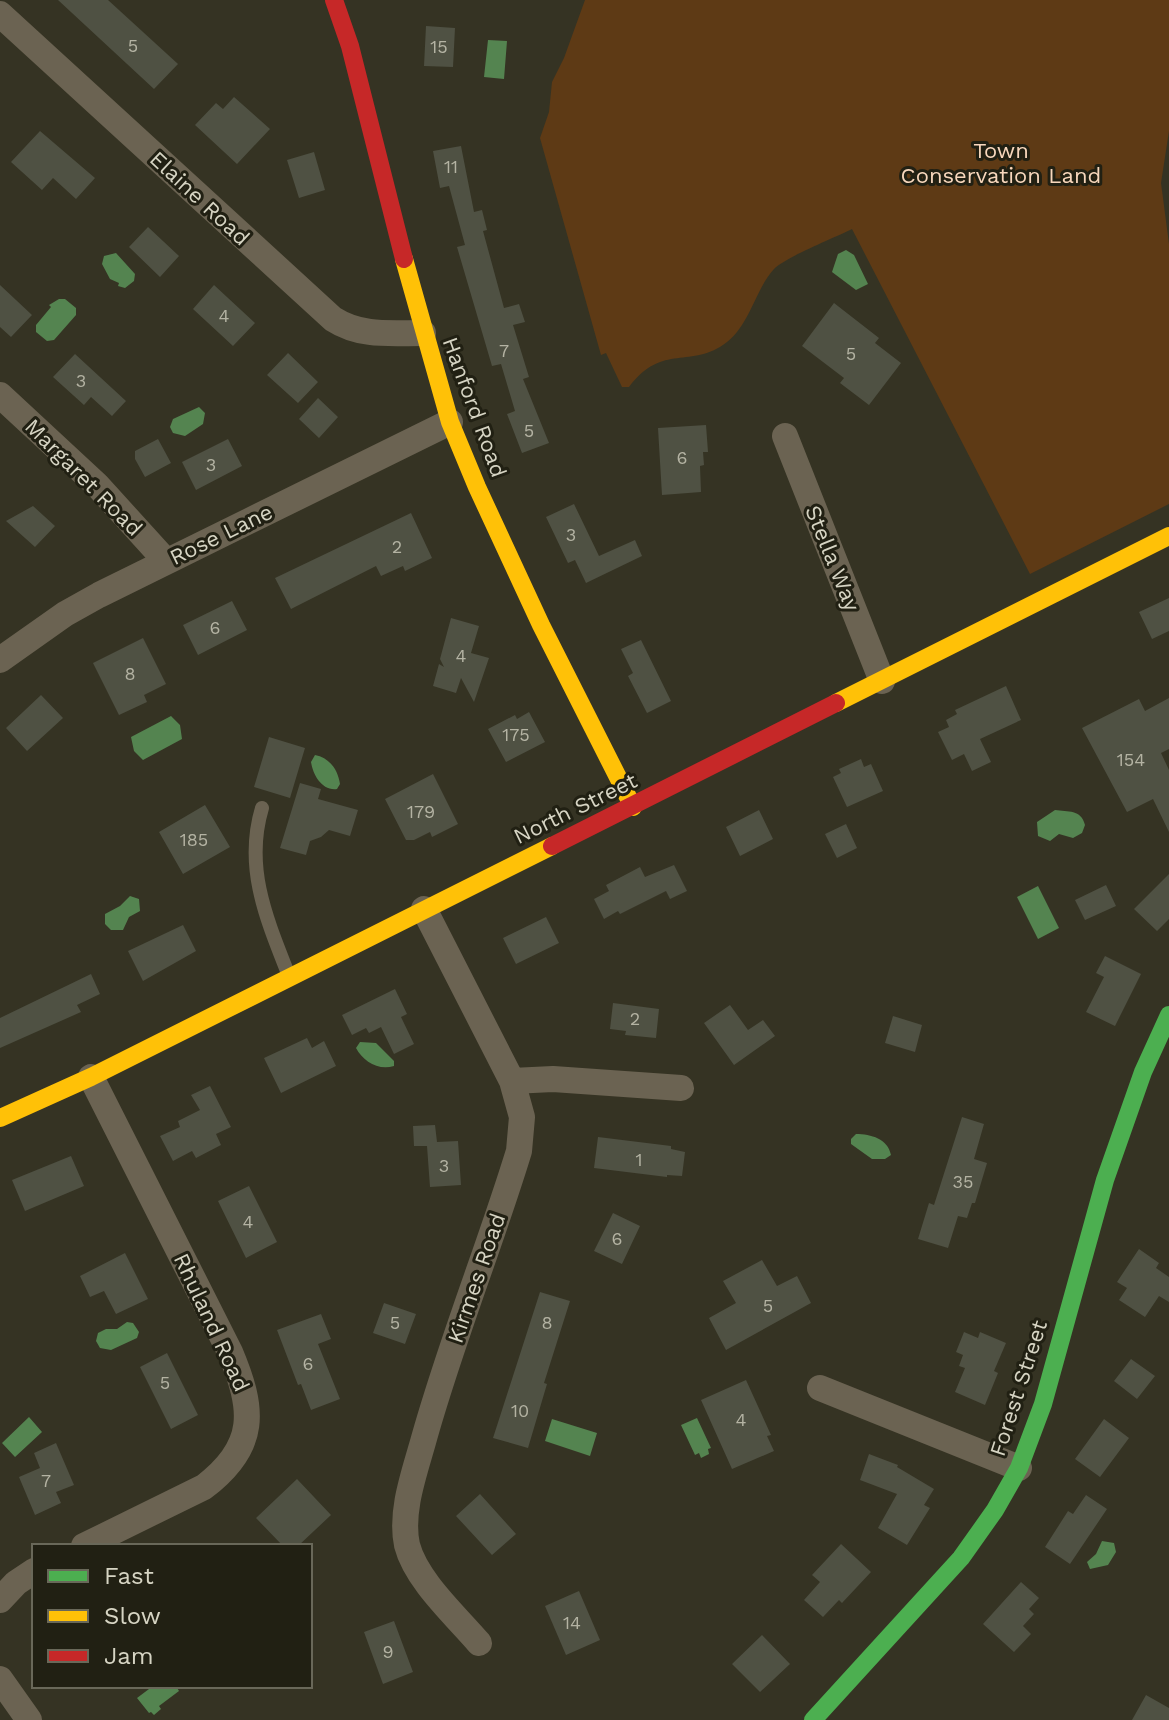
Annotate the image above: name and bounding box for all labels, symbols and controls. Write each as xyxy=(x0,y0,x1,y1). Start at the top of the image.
house number: 5 xyxy=(128,35,138,56)
house number: 15 xyxy=(430,36,448,57)
park label: Town Conservation Land xyxy=(901,138,1101,188)
street label: Elaine Road xyxy=(145,146,254,251)
house number: 11 xyxy=(444,156,458,177)
house number: 4 xyxy=(219,305,230,326)
street label: Hanford Road xyxy=(438,334,511,481)
house number: 7 xyxy=(499,340,509,361)
house number: 5 xyxy=(846,343,856,364)
house number: 3 xyxy=(76,370,86,391)
street label: Margaret Road xyxy=(20,414,147,541)
house number: 5 xyxy=(524,420,534,441)
house number: 6 xyxy=(677,447,687,468)
house number: 3 xyxy=(206,454,216,475)
street label: Rose Lane xyxy=(166,499,277,570)
street label: Stella Way xyxy=(800,502,865,615)
house number: 3 xyxy=(566,524,576,545)
house number: 2 xyxy=(392,536,402,557)
house number: 6 xyxy=(210,617,220,638)
house number: 4 xyxy=(456,645,467,666)
house number: 8 xyxy=(124,663,136,684)
house number: 175 xyxy=(502,724,530,745)
house number: 154 xyxy=(1117,749,1145,770)
street label: North Street xyxy=(509,768,641,849)
house number: 179 xyxy=(407,801,435,822)
house number: 185 xyxy=(180,829,208,850)
house number: 2 xyxy=(630,1008,640,1029)
house number: 1 xyxy=(635,1149,643,1170)
house number: 3 xyxy=(439,1155,449,1176)
house number: 35 xyxy=(953,1171,973,1192)
street label: Kirmes Road xyxy=(443,1210,510,1346)
house number: 4 xyxy=(243,1211,254,1232)
house number: 6 xyxy=(612,1228,622,1249)
street label: Rhuland Road xyxy=(169,1249,254,1395)
house number: 5 xyxy=(763,1295,773,1316)
house number: 5 xyxy=(390,1312,400,1333)
house number: 8 xyxy=(541,1312,553,1333)
street label: Forest Street xyxy=(985,1317,1052,1459)
house number: 6 xyxy=(303,1353,313,1374)
house number: 5 xyxy=(160,1372,170,1393)
house number: 10 xyxy=(511,1400,529,1421)
house number: 4 xyxy=(736,1409,747,1430)
house number: 7 xyxy=(41,1470,51,1491)
legend xyxy=(32,1544,312,1688)
text: Fast xyxy=(104,1562,154,1590)
text: Slow xyxy=(104,1602,161,1630)
house number: 14 xyxy=(563,1612,581,1633)
house number: 9 xyxy=(382,1641,394,1662)
text: Jam xyxy=(104,1642,154,1670)

